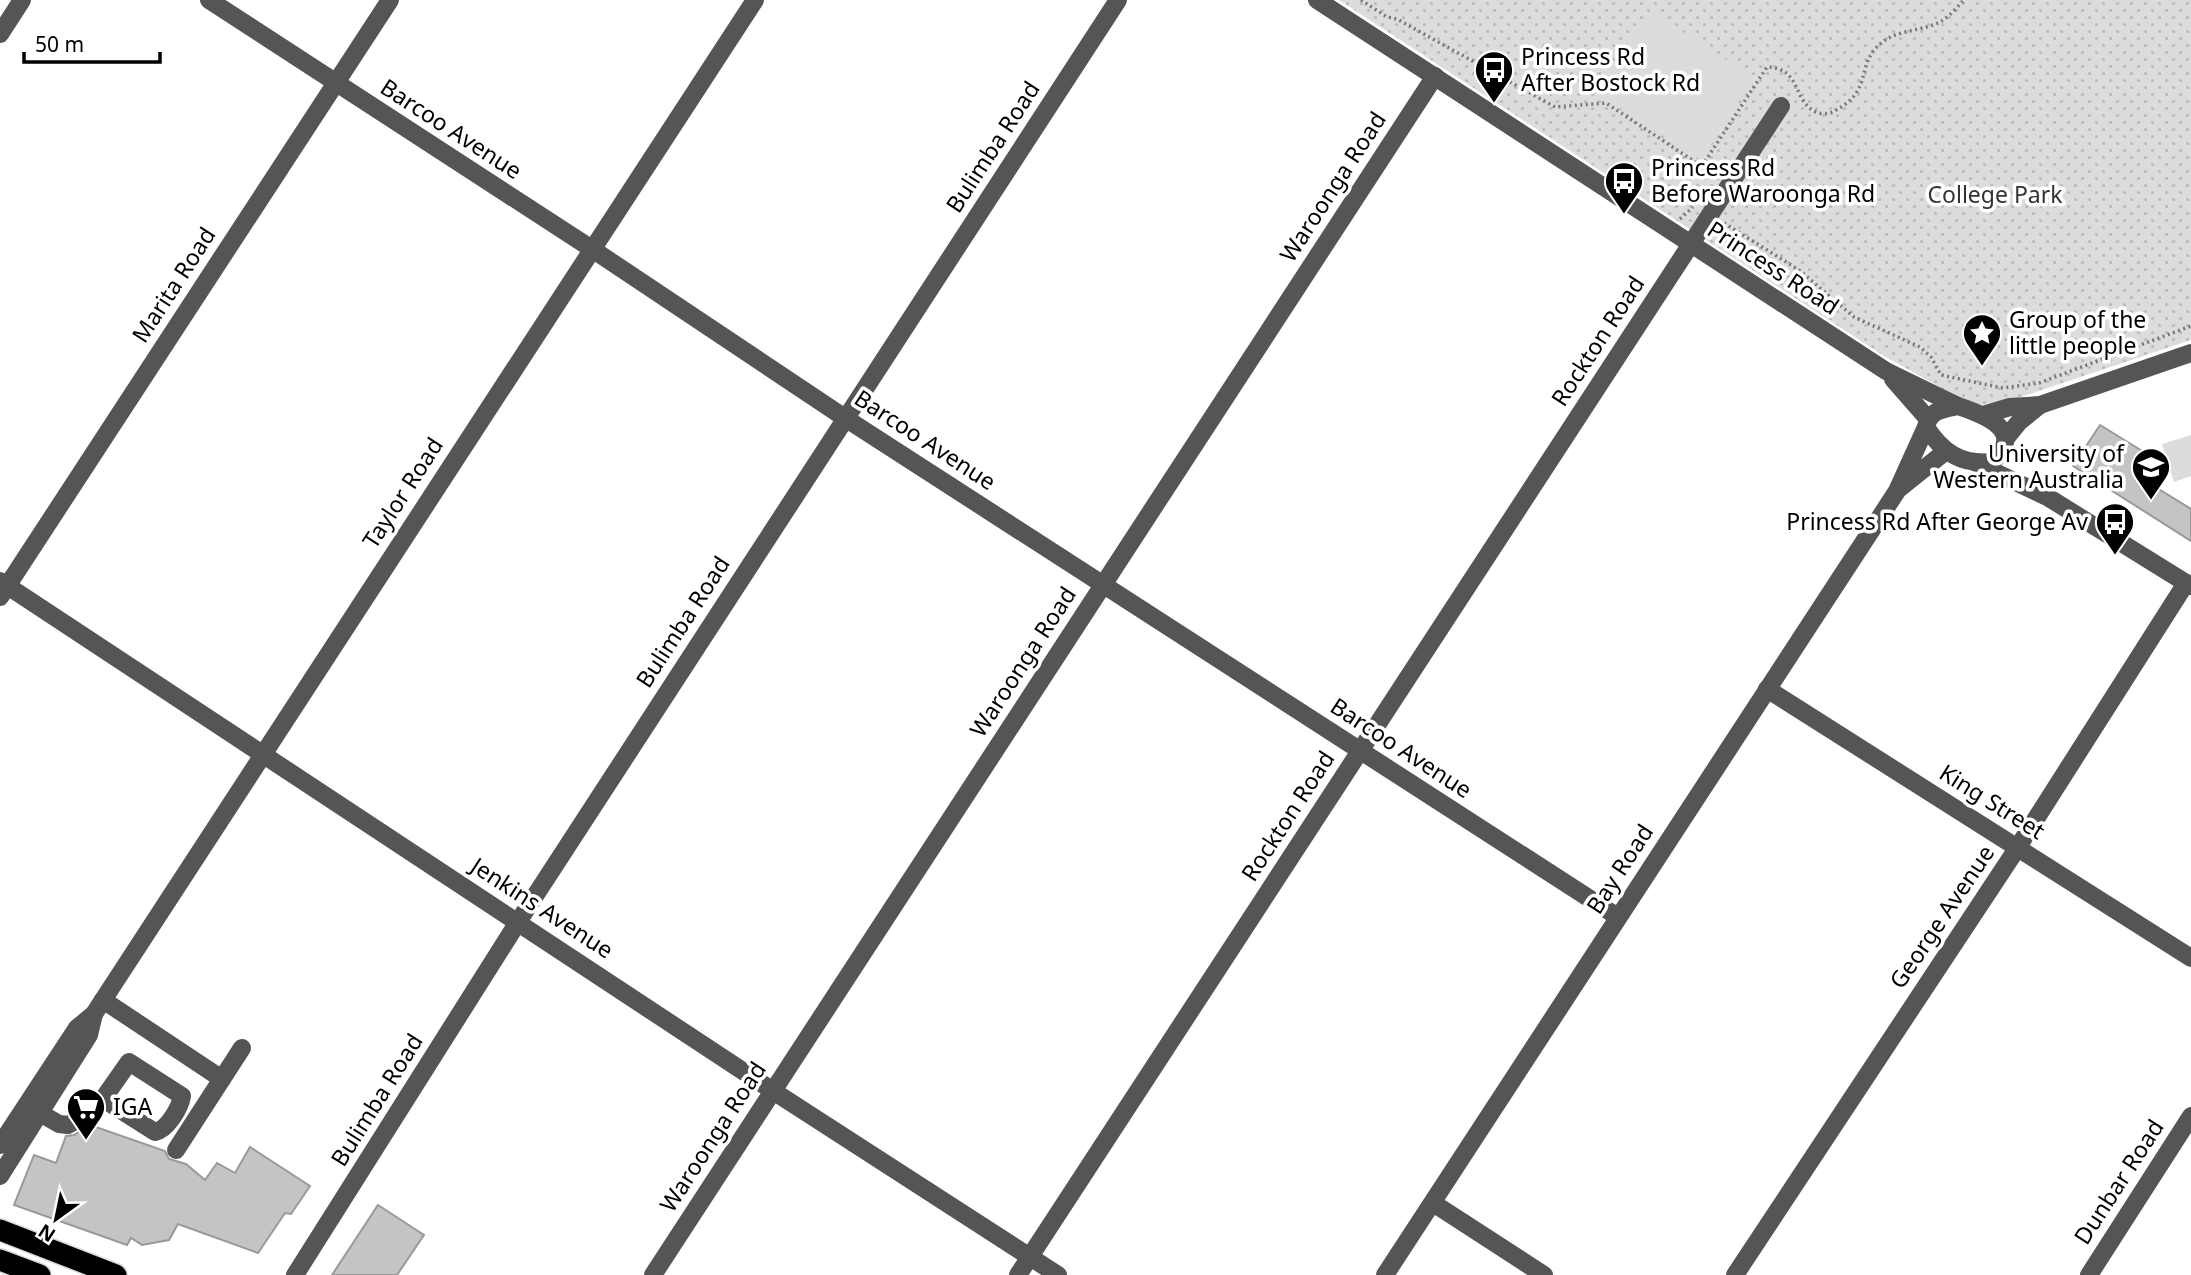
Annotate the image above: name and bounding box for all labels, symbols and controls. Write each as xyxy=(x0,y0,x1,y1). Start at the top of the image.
scale bar xyxy=(24,21,161,65)
text: 50 m xyxy=(35,30,84,58)
place label: Princess Rd After Bostock Rd xyxy=(1521,40,1700,98)
bus stop icon: Princess Rd After Bostock Rd xyxy=(1473,49,1515,104)
street label: Barcoo Avenue xyxy=(375,70,528,186)
street label: Bulimba Road xyxy=(938,74,1047,218)
street label: Waroonga Road xyxy=(1272,105,1393,268)
place label: Princess Rd Before Waroonga Rd xyxy=(1651,151,1875,209)
bus stop icon: Princess Rd Before Waroonga Rd xyxy=(1603,160,1645,215)
park label: College Park xyxy=(1928,178,2063,210)
street label: Princess Road xyxy=(1702,213,1846,322)
street label: Marita Road xyxy=(124,221,222,348)
street label: Rockton Road xyxy=(1543,269,1651,412)
place label: Group of the little people xyxy=(2009,303,2146,361)
place icon: Group of the little people xyxy=(1961,312,2003,367)
street label: Barcoo Avenue xyxy=(849,381,1002,497)
street label: Taylor Road xyxy=(354,431,450,554)
place label: University of Western Australia xyxy=(1933,437,2125,495)
school or university icon: University of Western Australia xyxy=(2130,446,2172,501)
bus stop icon: Princess Rd After George Av xyxy=(2094,501,2136,556)
place label: Princess Rd After George Av xyxy=(1786,505,2088,537)
street label: Bulimba Road xyxy=(628,549,737,693)
street label: Waroonga Road xyxy=(962,580,1083,743)
street label: Barcoo Avenue xyxy=(1325,689,1478,805)
street label: Rockton Road xyxy=(1233,744,1341,887)
street label: King Street xyxy=(1934,756,2051,846)
street label: Bay Road xyxy=(1578,817,1660,919)
street label: George Avenue xyxy=(1881,838,2001,995)
street label: Jenkins Avenue xyxy=(464,848,620,965)
street label: Bulimba Road xyxy=(323,1027,430,1172)
street label: Waroonga Road xyxy=(652,1055,773,1218)
supermarket icon: IGA xyxy=(65,1086,107,1141)
place label: IGA xyxy=(113,1090,153,1122)
street label: Dunbar Road xyxy=(2066,1113,2171,1250)
north arrow xyxy=(21,1184,91,1254)
text: N xyxy=(33,1218,60,1248)

